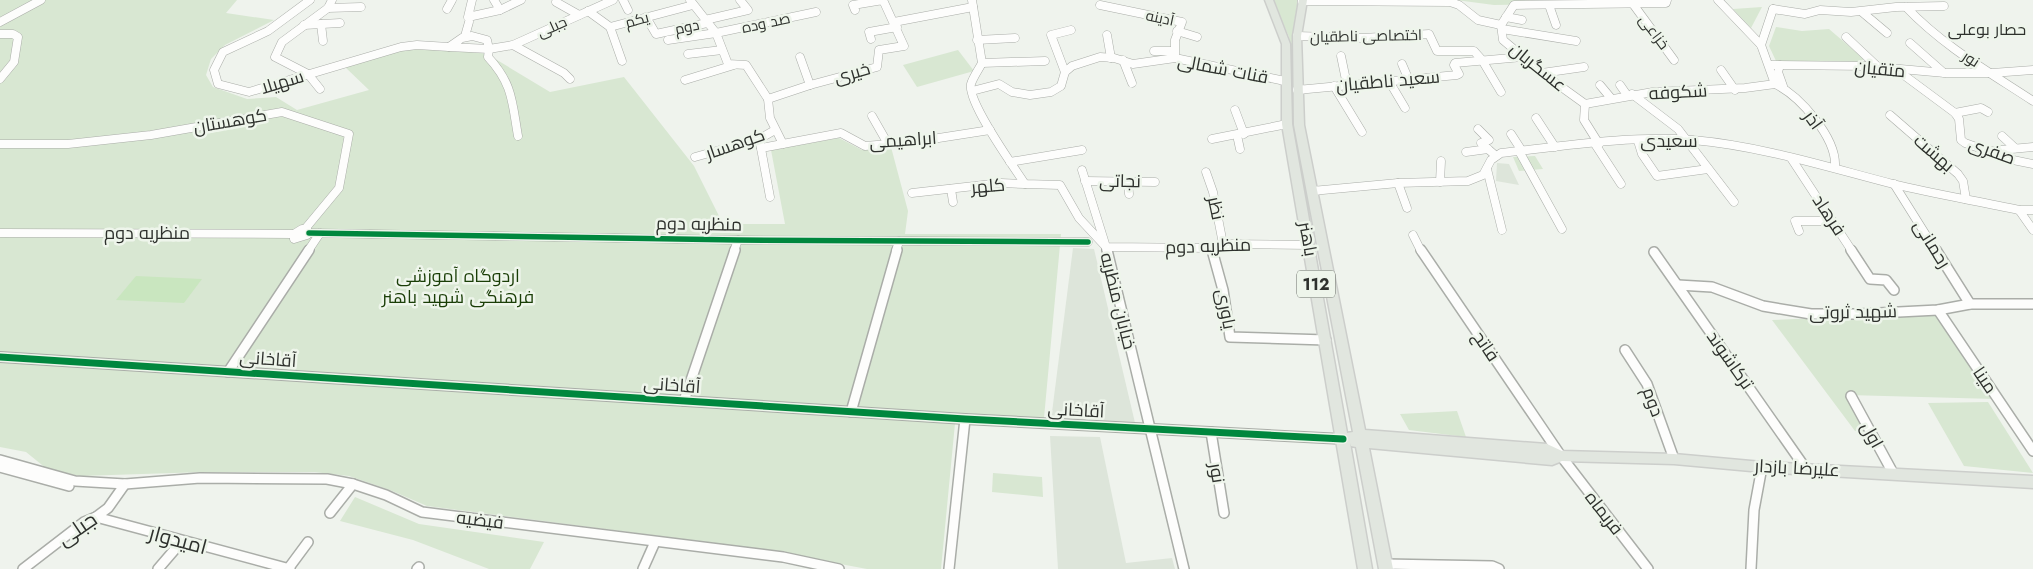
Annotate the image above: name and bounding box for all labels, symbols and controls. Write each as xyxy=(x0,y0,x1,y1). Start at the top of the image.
street label: آدینه xyxy=(1144,4,1176,32)
street label: یکم xyxy=(623,6,651,34)
street label: صد وده xyxy=(740,7,792,39)
street label: خزاعی xyxy=(1633,10,1675,54)
street label: جبلی xyxy=(534,11,570,43)
street label: دوم xyxy=(673,14,701,40)
district label: حصار بوعلی xyxy=(1948,18,2026,41)
street label: اختصاصی ناطقیان xyxy=(1310,24,1422,48)
street label: عسگریان xyxy=(1504,36,1572,98)
street label: نور xyxy=(1957,45,1984,73)
street label: قنات شمالى xyxy=(1175,47,1271,91)
street label: متقیان xyxy=(1853,54,1907,84)
street label: خیری xyxy=(831,55,873,91)
street label: سهیلا xyxy=(257,63,307,101)
street label: سعید ناطقیان xyxy=(1335,64,1441,98)
street label: شکوفه xyxy=(1648,77,1708,107)
street label: کوهستان xyxy=(191,102,269,140)
street label: آذر xyxy=(1797,104,1829,135)
street label: کوهسار xyxy=(701,122,768,167)
street label: ابراهیمی xyxy=(868,125,938,155)
street label: سعیدی xyxy=(1640,128,1698,154)
street label: بهشت xyxy=(1908,128,1960,178)
street label: صفری xyxy=(1965,131,2019,171)
street label: نجاتی xyxy=(1099,168,1141,194)
street label: کلهر xyxy=(969,172,1006,201)
street label: فرهاد xyxy=(1806,189,1852,241)
street label: نظر xyxy=(1201,193,1231,222)
street label: منظریه دوم xyxy=(656,210,742,238)
street label: رحمانی xyxy=(1907,215,1957,273)
street label: باهنر xyxy=(1292,218,1324,259)
street label: منظریه دوم xyxy=(104,220,190,246)
street label: منظریه دوم xyxy=(1165,232,1251,260)
street label: خیابان منظریه xyxy=(1093,250,1143,352)
park label: اردوگاه آموزشی فرهنگی شهید باهنر xyxy=(381,263,534,310)
road number: 112 xyxy=(1297,270,1335,298)
street label: یاوری xyxy=(1209,286,1243,332)
street label: شهید ثروتی xyxy=(1809,298,1897,326)
street label: فاتح xyxy=(1466,325,1506,367)
street label: ترکاشوند xyxy=(1700,325,1760,395)
street label: آقاخانی xyxy=(239,344,298,374)
street label: مینا xyxy=(1967,361,2003,399)
street label: آقاخانی xyxy=(643,370,702,400)
street label: دوم xyxy=(1636,384,1670,420)
street label: آقاخانی xyxy=(1047,396,1105,424)
street label: اول xyxy=(1854,417,1890,453)
street label: علیرضا بازدار xyxy=(1753,453,1840,483)
street label: نور xyxy=(1202,460,1231,485)
street label: فریماه xyxy=(1579,486,1629,540)
street label: فیضیه xyxy=(455,504,505,536)
street label: جبلی xyxy=(51,505,103,553)
street label: امیدوار xyxy=(145,518,210,562)

